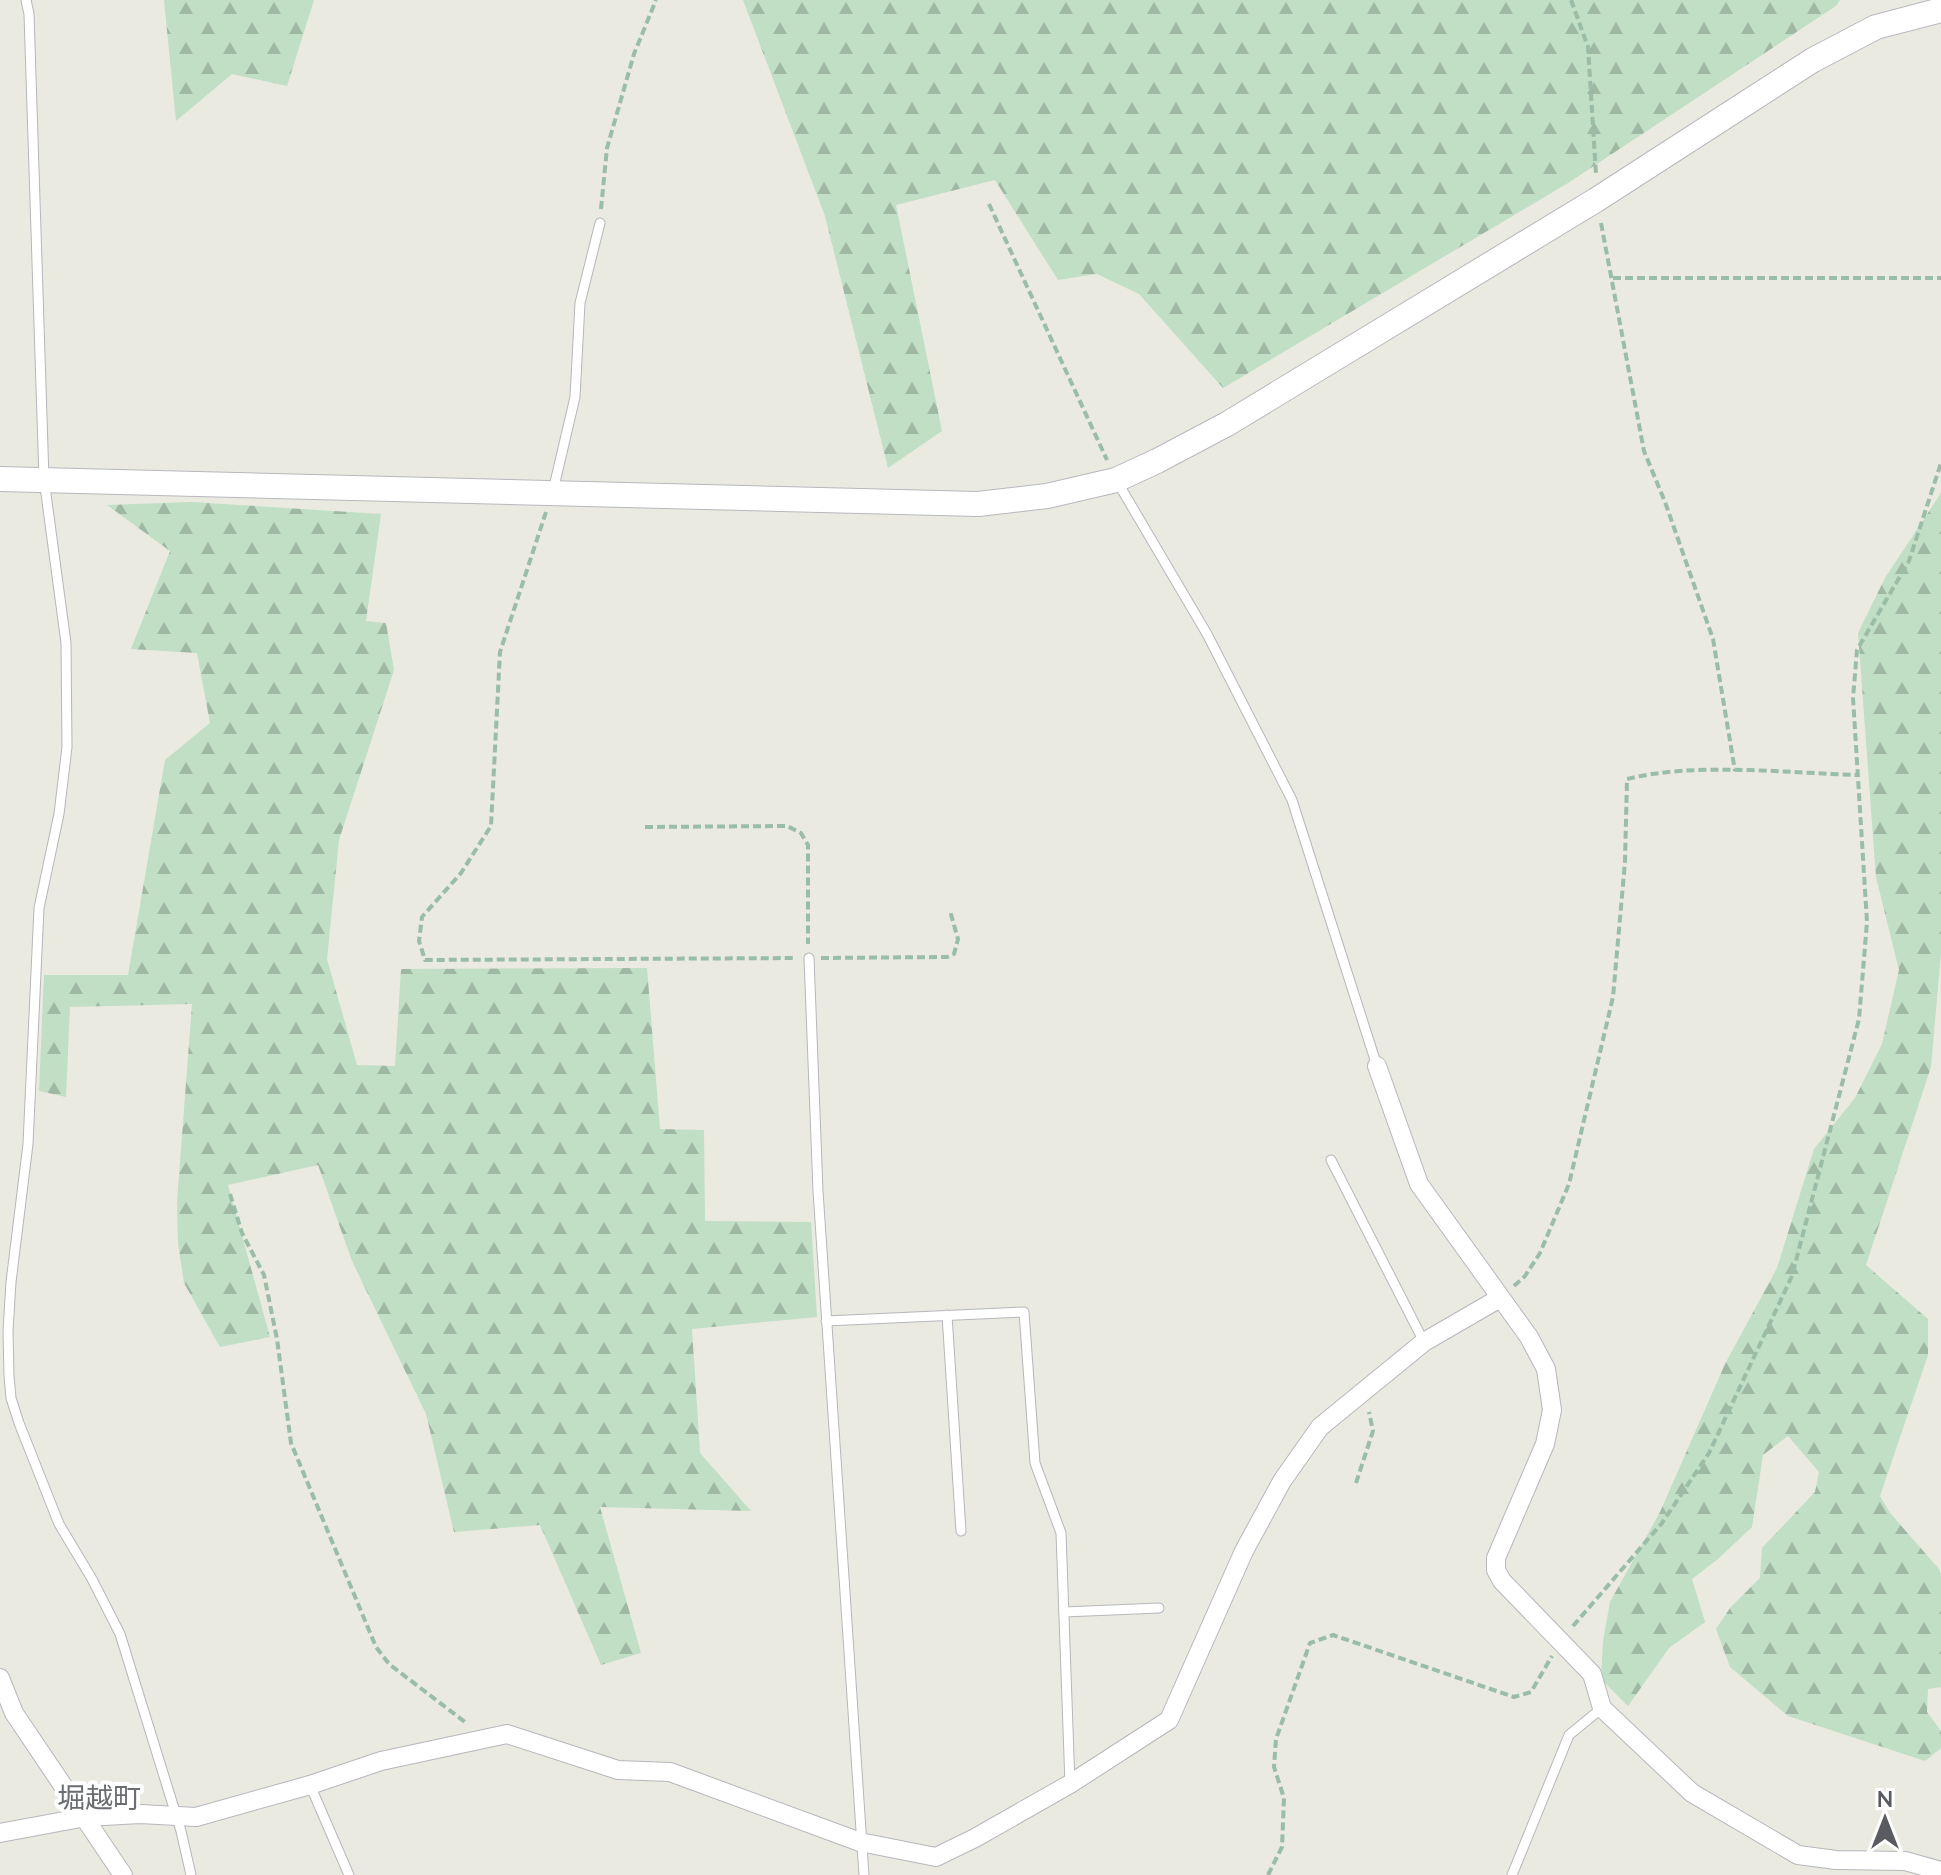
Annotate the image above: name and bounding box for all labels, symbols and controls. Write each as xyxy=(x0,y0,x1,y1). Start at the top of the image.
north arrow xyxy=(1845,1779,1925,1859)
district label: 堀越町 xyxy=(57,1780,141,1818)
text: N xyxy=(1877,1785,1893,1815)

